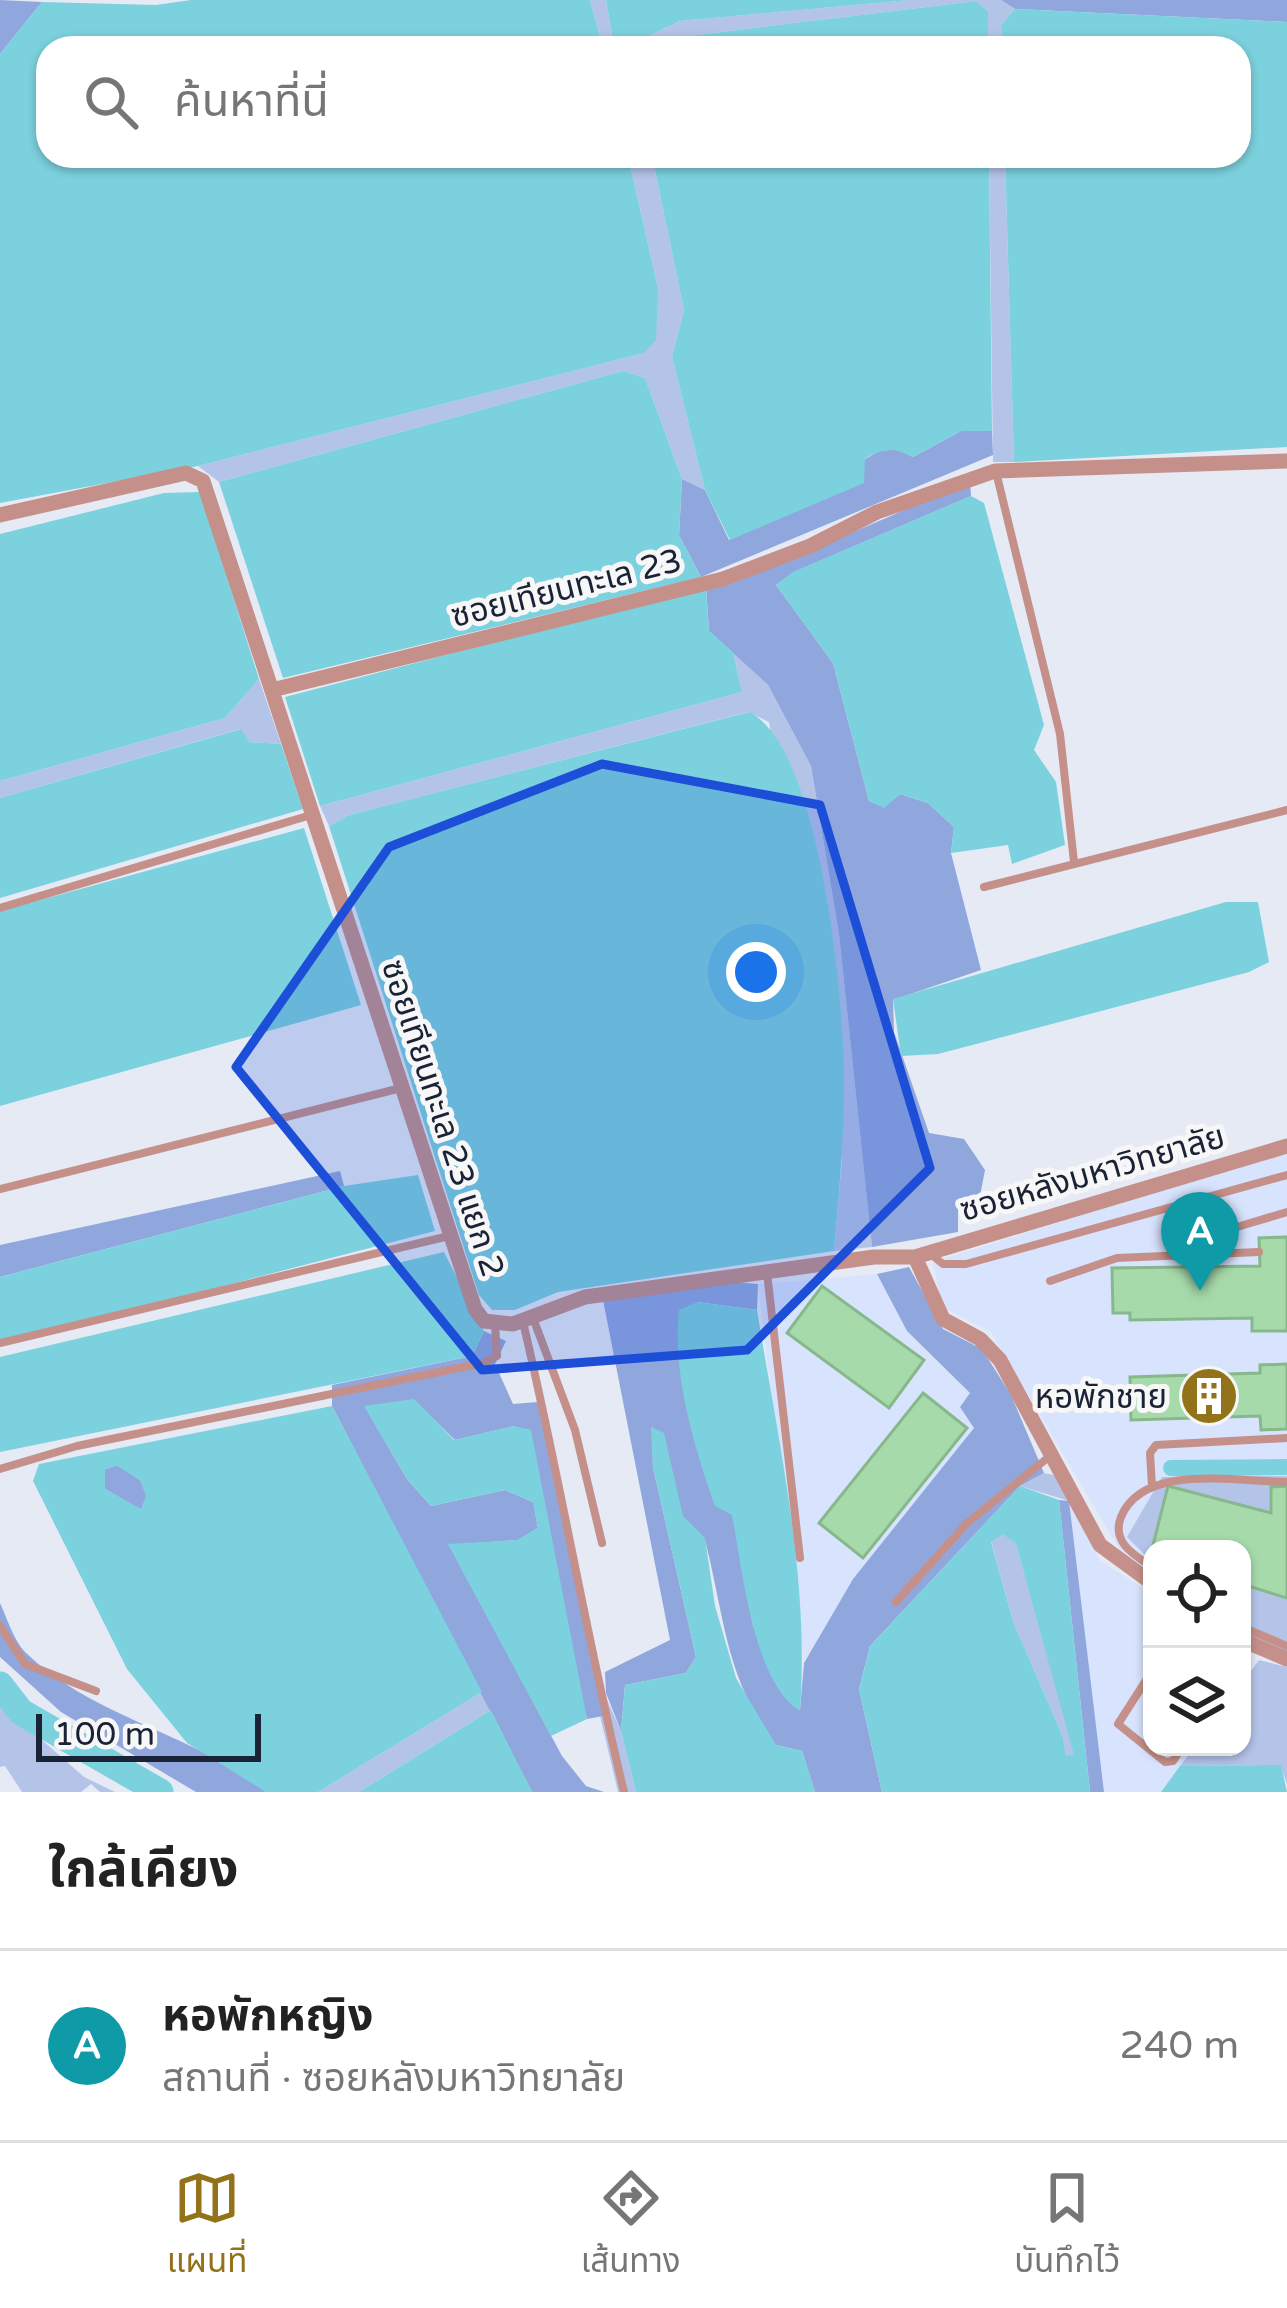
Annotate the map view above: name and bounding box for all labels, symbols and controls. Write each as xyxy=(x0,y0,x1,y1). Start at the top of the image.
search box xyxy=(36,36,1251,168)
icon: search xyxy=(78,69,144,135)
text: ค้นหาที่นี่ xyxy=(174,75,329,129)
street label: ซอยเทียนทะเล 23 xyxy=(447,541,686,636)
your location xyxy=(726,942,786,1002)
street label: ซอยเทียนทะเล 23 แยก 2 xyxy=(373,955,512,1282)
street label: ซอยหลังมหาวิทยาลัย xyxy=(956,1117,1229,1230)
pin: A xyxy=(1161,1192,1239,1291)
building icon: หอพักชาย xyxy=(1178,1365,1240,1427)
place label: หอพักชาย xyxy=(1035,1378,1167,1417)
map controls xyxy=(1143,1540,1251,1756)
button: locate xyxy=(1143,1540,1251,1648)
button: layers xyxy=(1143,1648,1251,1756)
scale bar xyxy=(36,1708,261,1761)
text: 100 m xyxy=(54,1715,155,1754)
text: ใกล้เคียง xyxy=(48,1839,238,1901)
text: หอพักหญิง xyxy=(162,1989,373,2043)
text: A xyxy=(72,2022,102,2069)
text: 240 m xyxy=(1120,2022,1239,2069)
text: สถานที่ · ซอยหลังมหาวิทยาลัย xyxy=(162,2055,625,2102)
tab: แผนที่ xyxy=(167,2165,247,2287)
tab: เส้นทาง xyxy=(581,2165,681,2287)
tab: บันทึกไว้ xyxy=(1014,2165,1120,2287)

